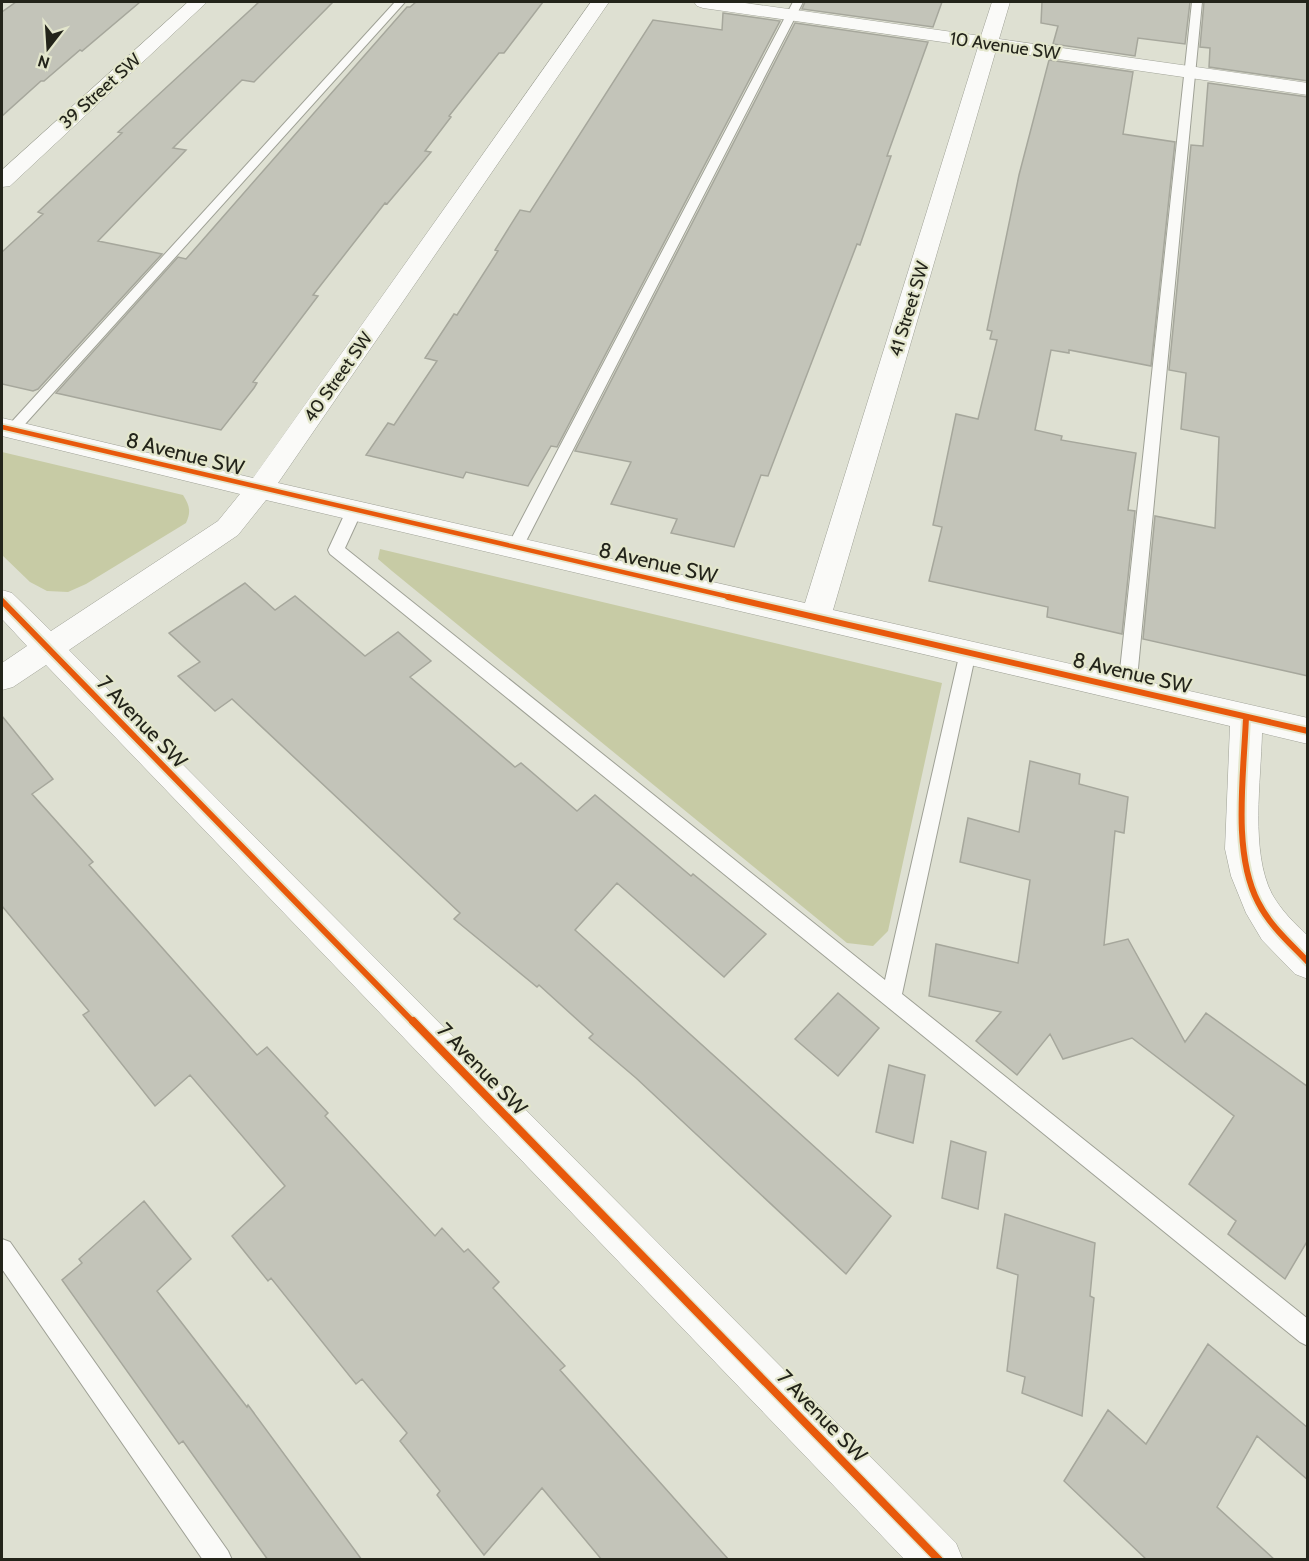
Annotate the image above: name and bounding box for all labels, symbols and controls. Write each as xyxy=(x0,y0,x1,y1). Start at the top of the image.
north arrow xyxy=(18,18,78,78)
street label: 10 Avenue SW xyxy=(948,27,1062,65)
street label: 39 Street SW xyxy=(55,49,145,133)
text: N xyxy=(36,51,52,73)
street label: 41 Street SW xyxy=(884,259,934,359)
street label: 40 Street SW xyxy=(299,328,377,426)
street label: 8 Avenue SW xyxy=(123,427,247,480)
street label: 8 Avenue SW xyxy=(596,537,720,588)
street label: 8 Avenue SW xyxy=(1070,647,1194,698)
street label: 7 Avenue SW xyxy=(92,670,193,773)
street label: 7 Avenue SW xyxy=(432,1017,533,1120)
street label: 7 Avenue SW xyxy=(772,1364,873,1467)

